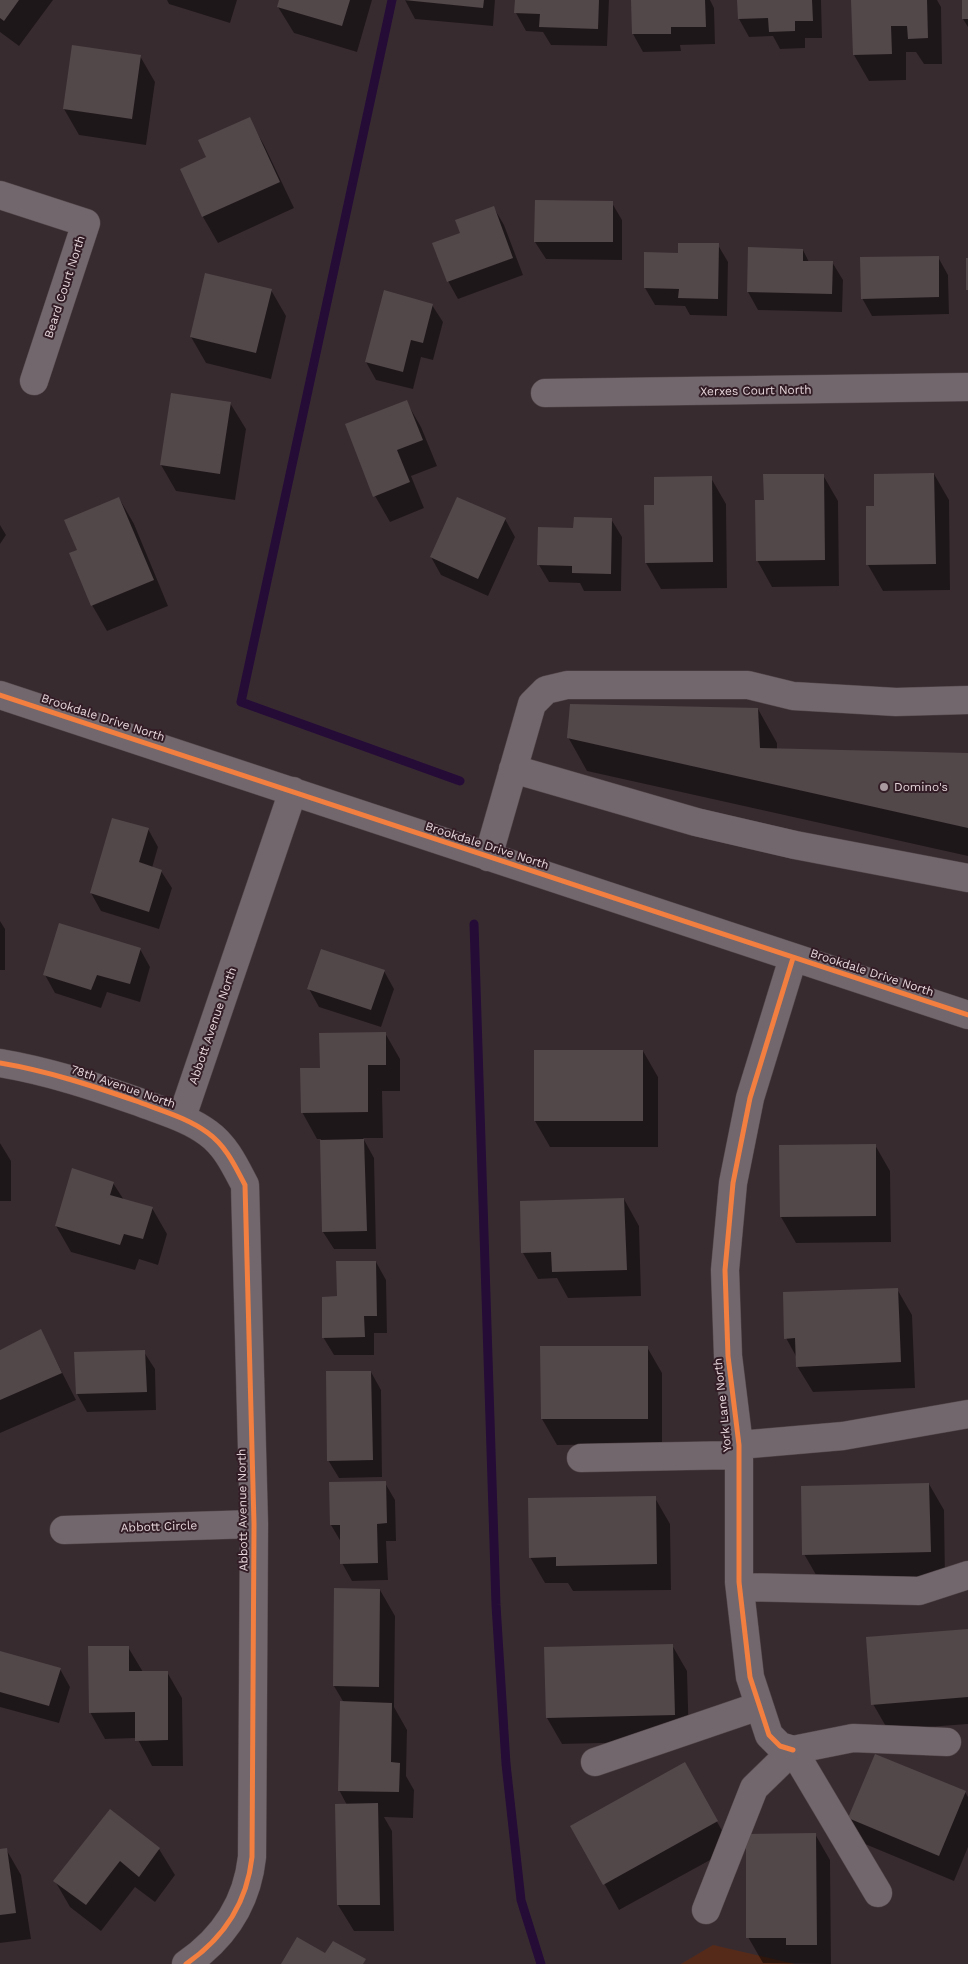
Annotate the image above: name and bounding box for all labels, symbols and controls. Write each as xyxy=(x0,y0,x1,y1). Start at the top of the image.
street label: Beard Court North xyxy=(42,234,88,340)
street label: Xerxes Court North xyxy=(700,383,812,399)
street label: Brookdale Drive North xyxy=(39,691,167,745)
place label: Domino's xyxy=(894,780,948,794)
marker: Domino's xyxy=(878,781,890,793)
street label: Brookdale Drive North xyxy=(423,819,551,873)
street label: Brookdale Drive North xyxy=(808,946,936,1000)
street label: Abbott Avenue North xyxy=(186,966,240,1086)
street label: 78th Avenue North xyxy=(69,1062,177,1112)
street label: York Lane North xyxy=(711,1357,735,1453)
street label: Abbott Avenue North xyxy=(235,1448,251,1572)
street label: Abbott Circle xyxy=(120,1518,198,1536)

